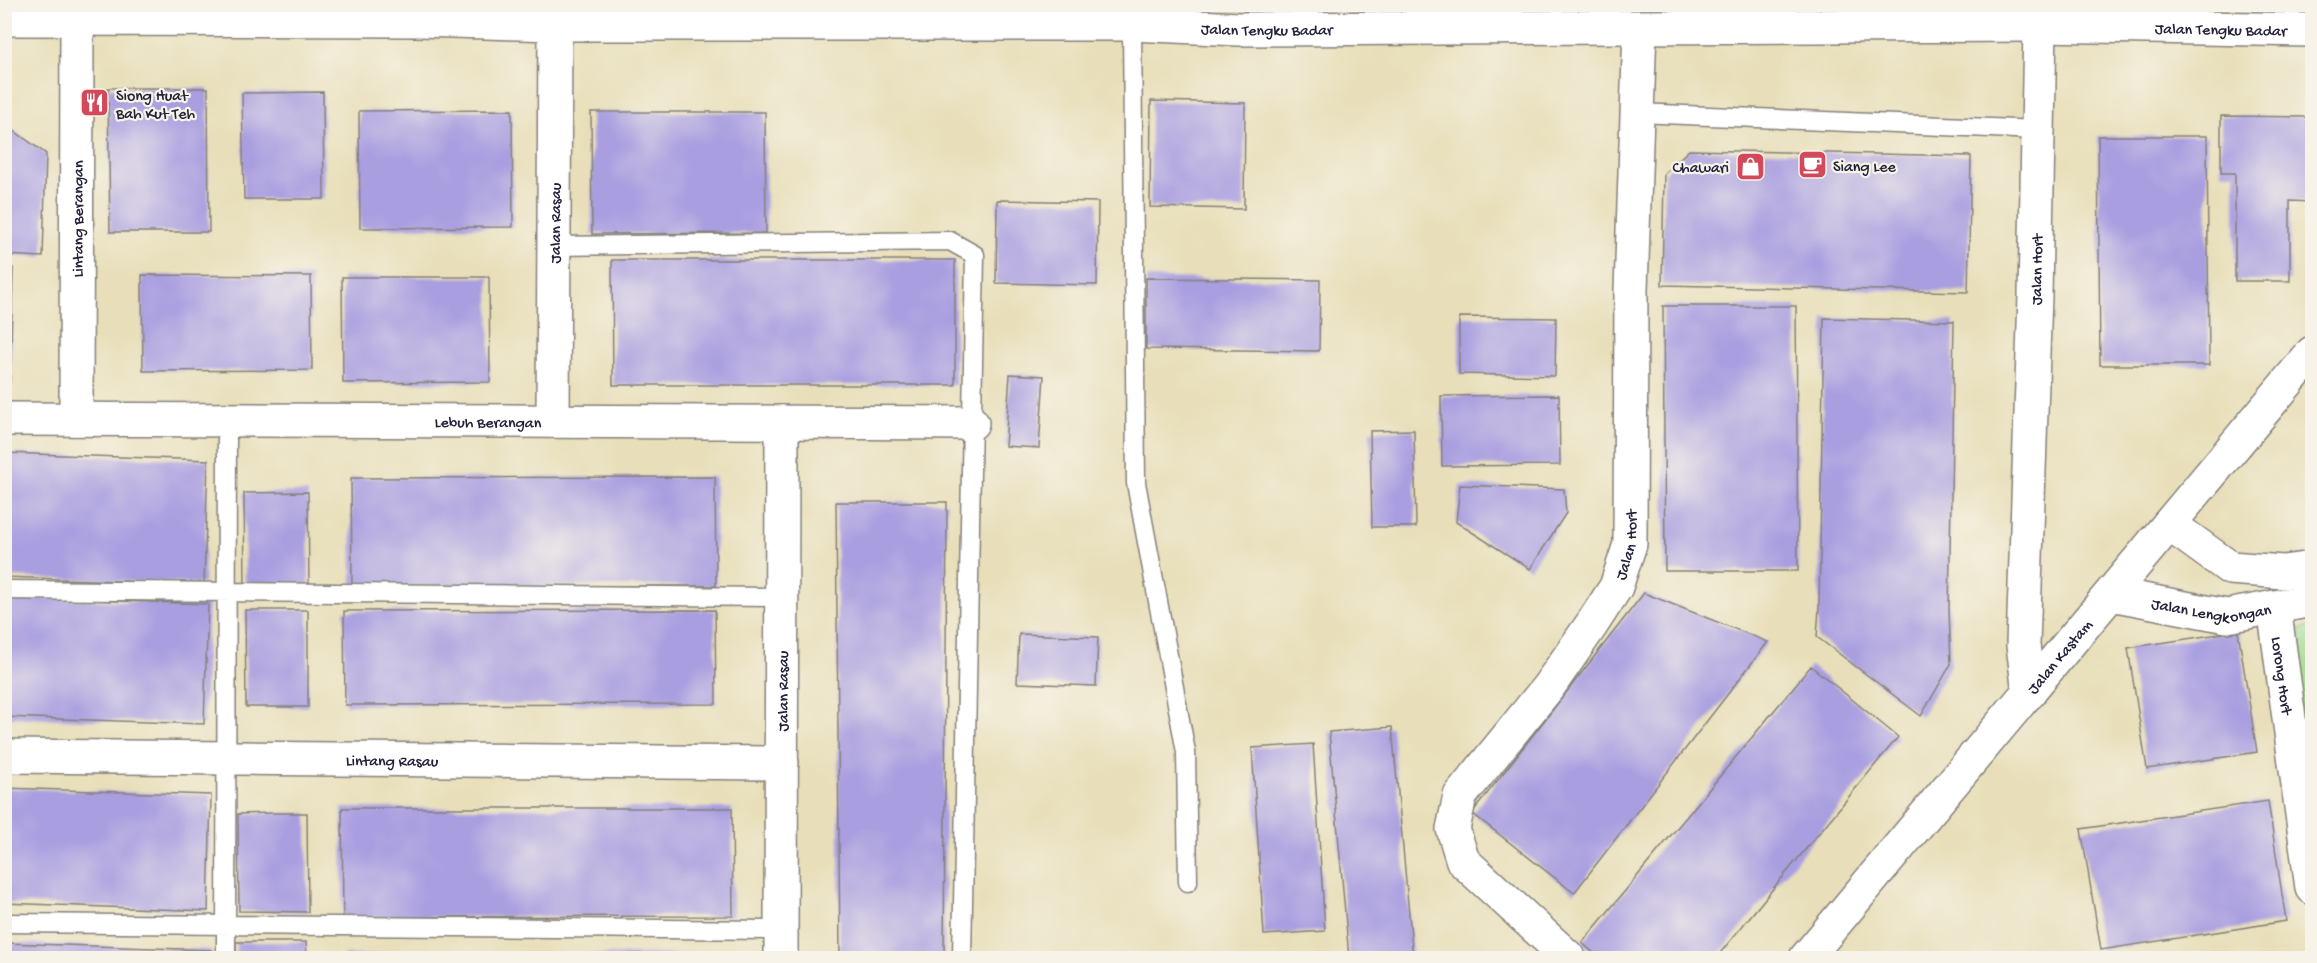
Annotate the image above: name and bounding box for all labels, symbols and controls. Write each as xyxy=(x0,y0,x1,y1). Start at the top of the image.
street label: Jalan Tengku Badar xyxy=(1200,21,1334,42)
street label: Jalan Tengku Badar xyxy=(2155,21,2288,43)
restaurant icon: Siong Huat Bah Kut Teh xyxy=(79,87,111,119)
place label: Siong Huat Bah Kut Teh xyxy=(115,88,196,125)
cafe icon: Siang Lee xyxy=(1796,149,1828,181)
shop icon: Chawari xyxy=(1734,150,1766,182)
place label: Siang Lee xyxy=(1833,159,1896,178)
street label: Lintang Berangan xyxy=(70,160,90,278)
place label: Chawari xyxy=(1672,160,1729,179)
street label: Jalan Rasau xyxy=(548,182,567,263)
street label: Jalan Hort xyxy=(2029,233,2049,305)
street label: Lebuh Berangan xyxy=(435,415,542,434)
street label: Jalan Hort xyxy=(1613,508,1643,583)
street label: Jalan Lengkongan xyxy=(2149,596,2273,630)
street label: Jalan Kastam xyxy=(2025,616,2099,699)
street label: Lorong Hort xyxy=(2265,636,2295,717)
street label: Jalan Rasau xyxy=(775,650,795,731)
street label: Lintang Rasau xyxy=(346,753,439,773)

